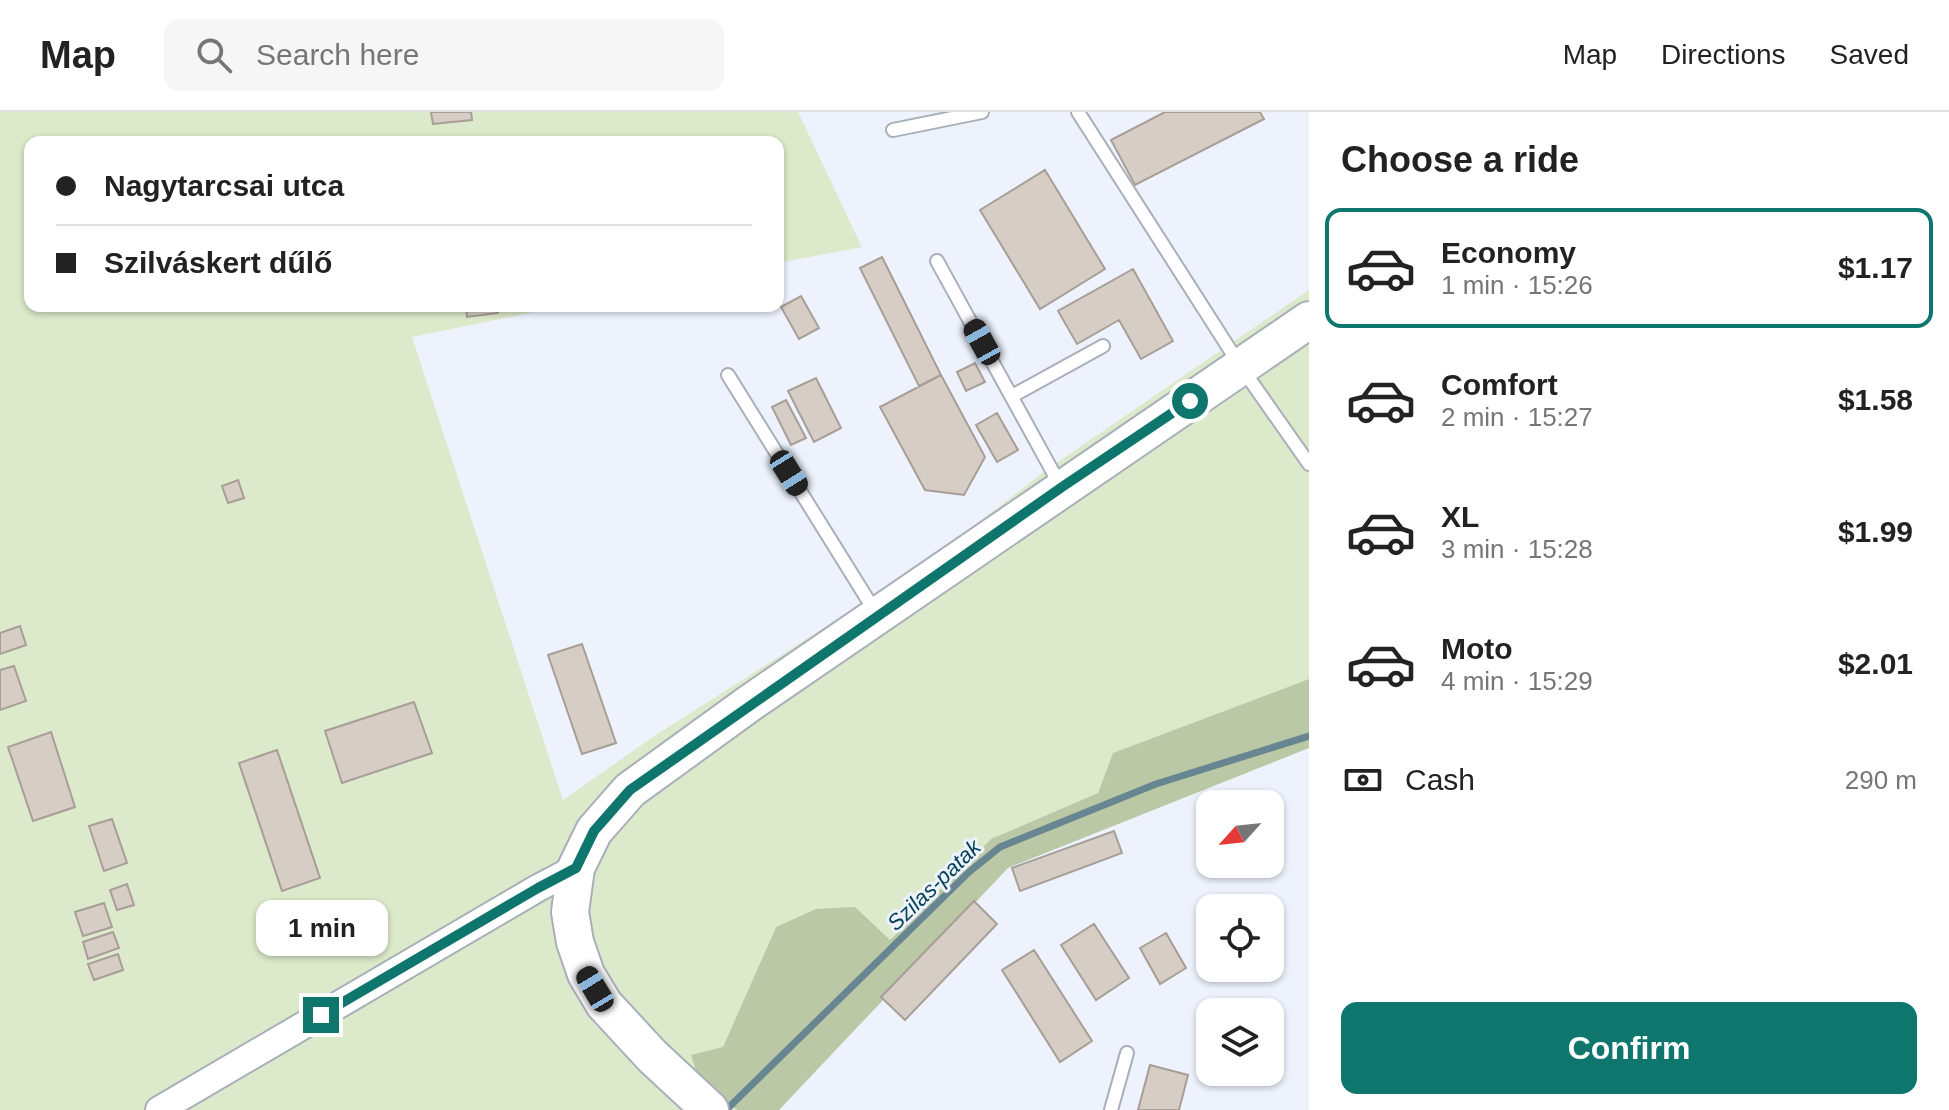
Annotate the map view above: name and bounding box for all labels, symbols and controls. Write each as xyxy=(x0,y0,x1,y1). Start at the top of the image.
search box xyxy=(164,19,724,91)
icon: search xyxy=(192,33,236,77)
text: Map xyxy=(40,34,116,76)
text: Search here xyxy=(256,38,419,71)
text: Map xyxy=(1563,39,1617,70)
text: Directions xyxy=(1661,39,1786,70)
text: Saved xyxy=(1830,39,1909,70)
text: Choose a ride xyxy=(1341,139,1579,180)
text: Nagytarcsai utca xyxy=(104,169,344,202)
icon: car xyxy=(1345,232,1417,304)
text: Economy xyxy=(1441,236,1576,269)
text: Szilváskert dűlő xyxy=(104,246,332,279)
text: $1.17 xyxy=(1838,251,1913,284)
text: 1 min · 15:26 xyxy=(1441,270,1593,300)
car xyxy=(960,315,1004,369)
icon: car xyxy=(1345,364,1417,436)
text: Comfort xyxy=(1441,368,1558,401)
route start xyxy=(1172,383,1208,419)
text: $1.58 xyxy=(1838,383,1913,416)
text: 2 min · 15:27 xyxy=(1441,402,1593,432)
car xyxy=(766,446,812,500)
icon: car xyxy=(1345,496,1417,568)
text: XL xyxy=(1441,500,1479,533)
text: $1.99 xyxy=(1838,515,1913,548)
text: 3 min · 15:28 xyxy=(1441,534,1593,564)
icon: car xyxy=(1345,628,1417,700)
text: Moto xyxy=(1441,632,1513,665)
text: $2.01 xyxy=(1838,647,1913,680)
text: 4 min · 15:29 xyxy=(1441,666,1593,696)
icon: cash xyxy=(1341,758,1385,802)
text: Cash xyxy=(1405,763,1475,796)
text: 290 m xyxy=(1845,765,1917,795)
north arrow xyxy=(1196,790,1284,878)
map controls xyxy=(1196,790,1284,1086)
water label: Szilas-patak xyxy=(882,834,986,936)
button: locate xyxy=(1196,894,1284,982)
callout: 1 min xyxy=(255,899,387,955)
text: 1 min xyxy=(288,913,356,943)
car xyxy=(572,962,618,1016)
route end xyxy=(303,997,339,1033)
button: layers xyxy=(1196,998,1284,1086)
button: Confirm xyxy=(1341,1002,1917,1094)

